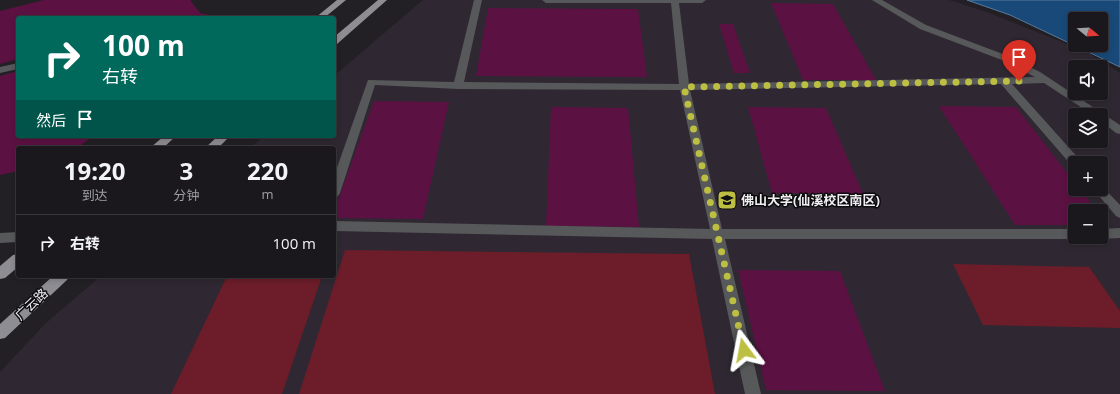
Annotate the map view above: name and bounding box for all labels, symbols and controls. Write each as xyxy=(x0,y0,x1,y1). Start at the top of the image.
north arrow xyxy=(1068,12,1108,52)
map controls xyxy=(1068,12,1108,244)
text: 100 m xyxy=(102,26,185,64)
icon: right xyxy=(36,32,88,84)
pin xyxy=(1002,40,1036,81)
icon: arrive xyxy=(1008,46,1030,68)
button: sound xyxy=(1068,60,1108,100)
text: 右转 xyxy=(102,64,138,88)
icon: arrive xyxy=(74,108,96,130)
button: layers xyxy=(1068,108,1108,148)
text: 然后 xyxy=(36,110,66,130)
text: 19:20 xyxy=(64,154,126,187)
text: 3 xyxy=(179,154,193,187)
text: 220 xyxy=(247,154,288,187)
button: + xyxy=(1068,156,1108,196)
text: m xyxy=(262,185,274,203)
text: 到达 xyxy=(82,186,108,204)
text: 分钟 xyxy=(173,186,199,204)
school or university icon: 佛山大学(仙溪校区南区) xyxy=(716,189,738,211)
place label: 佛山大学(仙溪校区南区) xyxy=(741,191,880,209)
button: − xyxy=(1068,204,1108,244)
icon: right xyxy=(36,232,58,254)
text: 右转 xyxy=(70,233,100,253)
text: 100 m xyxy=(272,233,316,253)
street label: 广云路 xyxy=(11,284,51,324)
position arrow xyxy=(723,329,765,371)

